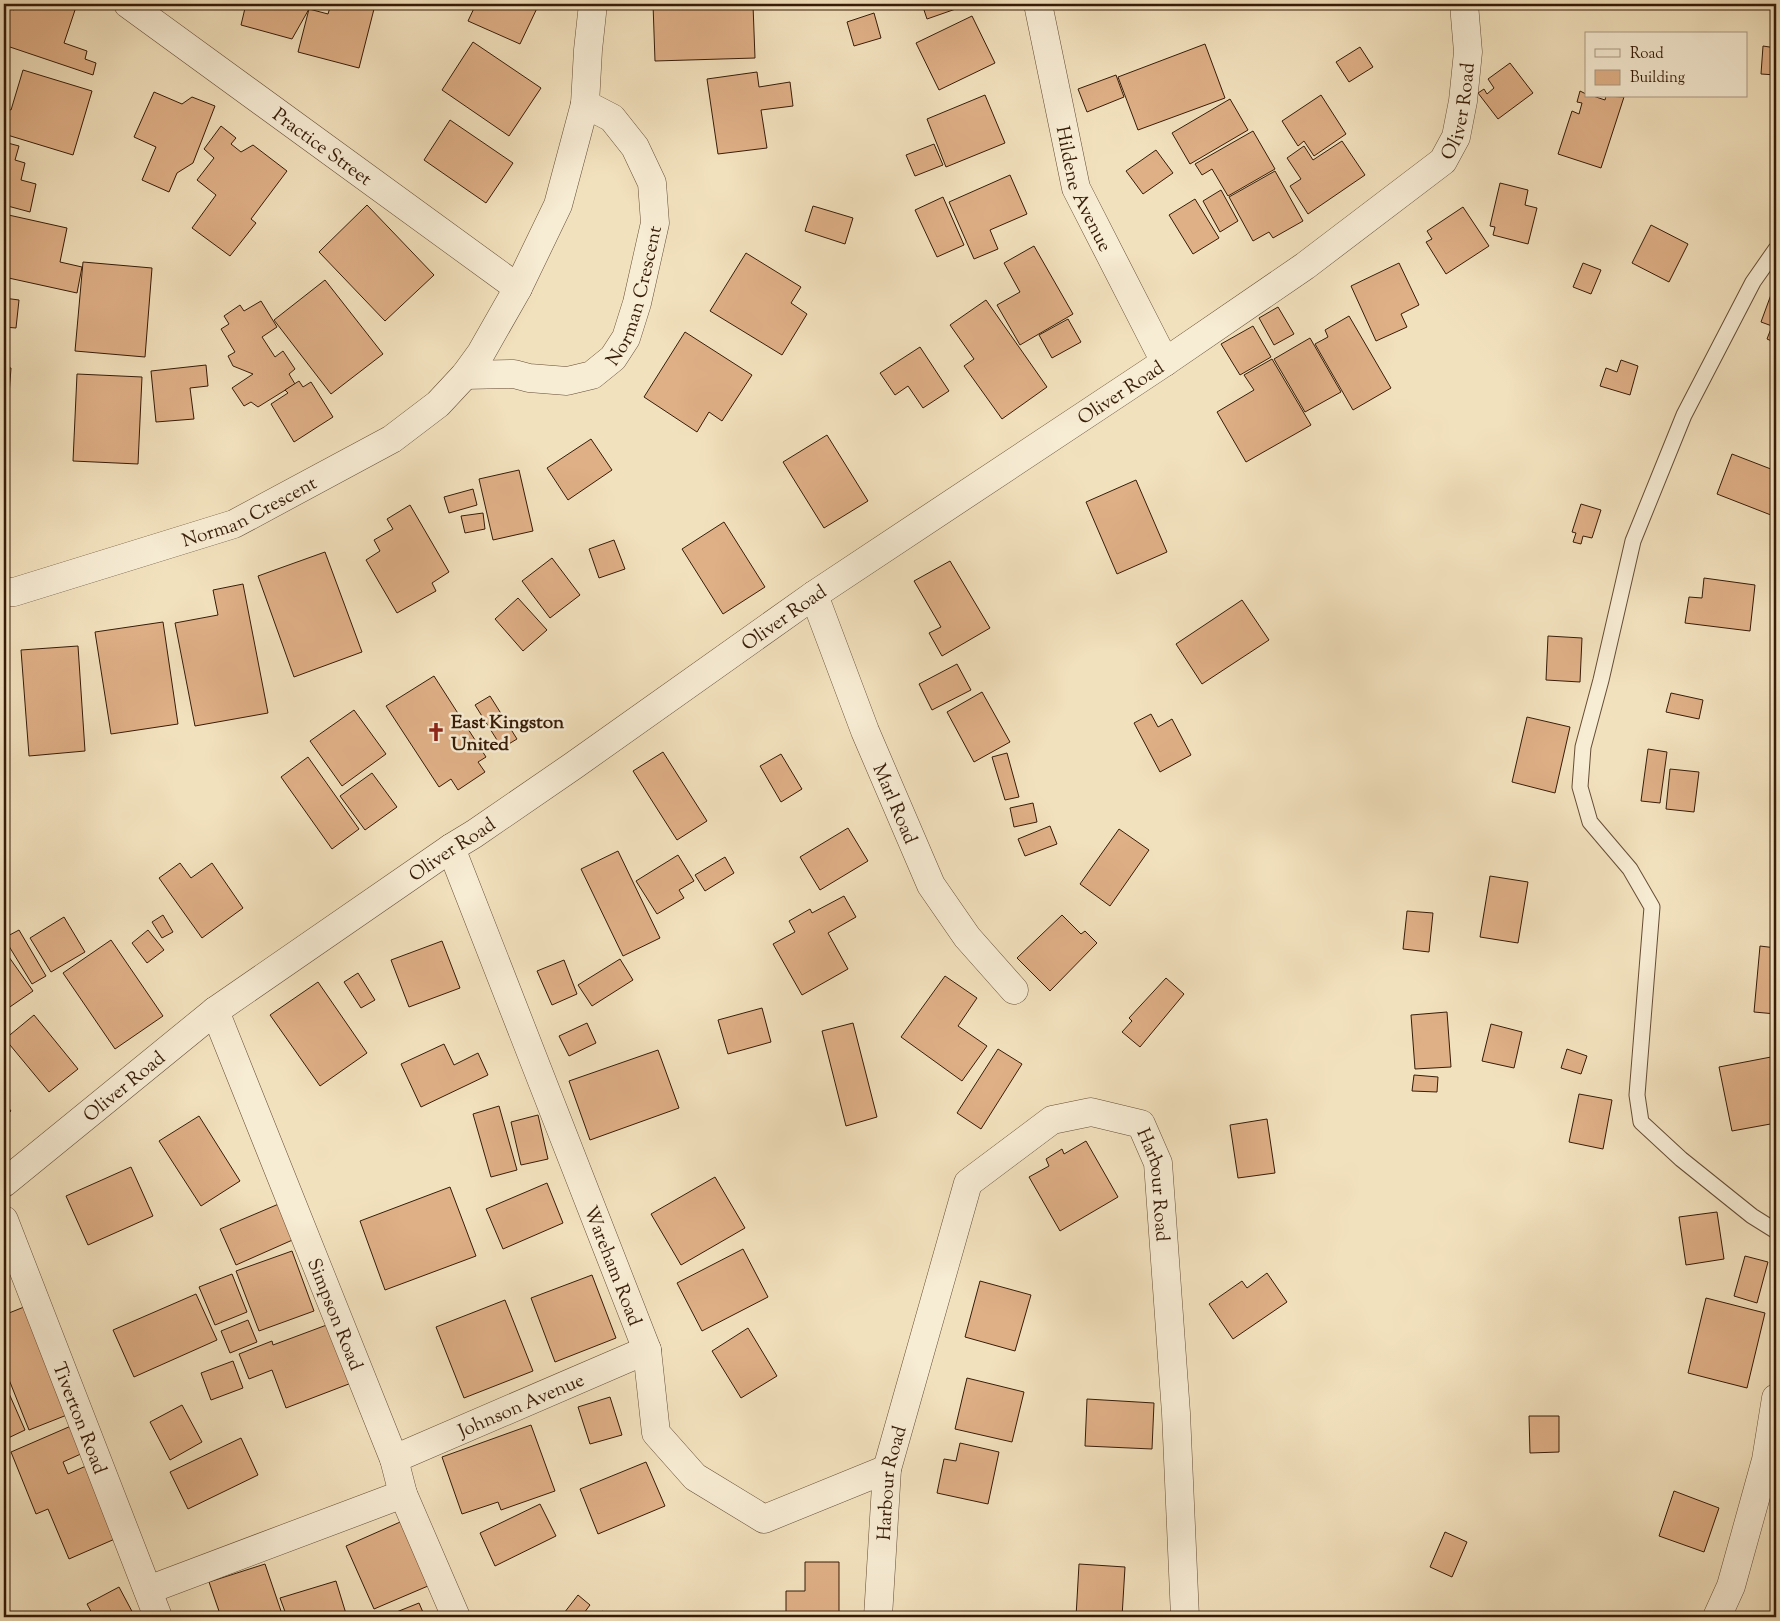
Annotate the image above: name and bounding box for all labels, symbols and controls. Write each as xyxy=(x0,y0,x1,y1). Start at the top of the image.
legend xyxy=(1585,32,1748,98)
text: Road xyxy=(1630,44,1664,65)
street label: Oliver Road xyxy=(1435,61,1483,166)
text: Building xyxy=(1630,68,1685,89)
street label: Practice Street xyxy=(266,103,377,194)
street label: Hildene Avenue xyxy=(1048,124,1117,257)
street label: Norman Crescent xyxy=(600,223,670,372)
street label: Oliver Road xyxy=(1073,355,1170,433)
street label: Norman Crescent xyxy=(179,471,323,555)
street label: Oliver Road xyxy=(737,579,833,658)
place label: East Kingston United xyxy=(451,710,565,759)
church icon: East Kingston United xyxy=(425,721,447,743)
street label: Marl Road xyxy=(865,760,923,849)
street label: Oliver Road xyxy=(404,812,502,889)
street label: Oliver Road xyxy=(78,1046,172,1129)
street label: Harbour Road xyxy=(1128,1124,1175,1243)
street label: Wareham Road xyxy=(576,1202,647,1330)
street label: Simpson Road xyxy=(299,1255,368,1375)
street label: Tiverton Road xyxy=(44,1359,112,1479)
street label: Johnson Avenue xyxy=(454,1368,589,1446)
street label: Harbour Road xyxy=(872,1423,915,1541)

